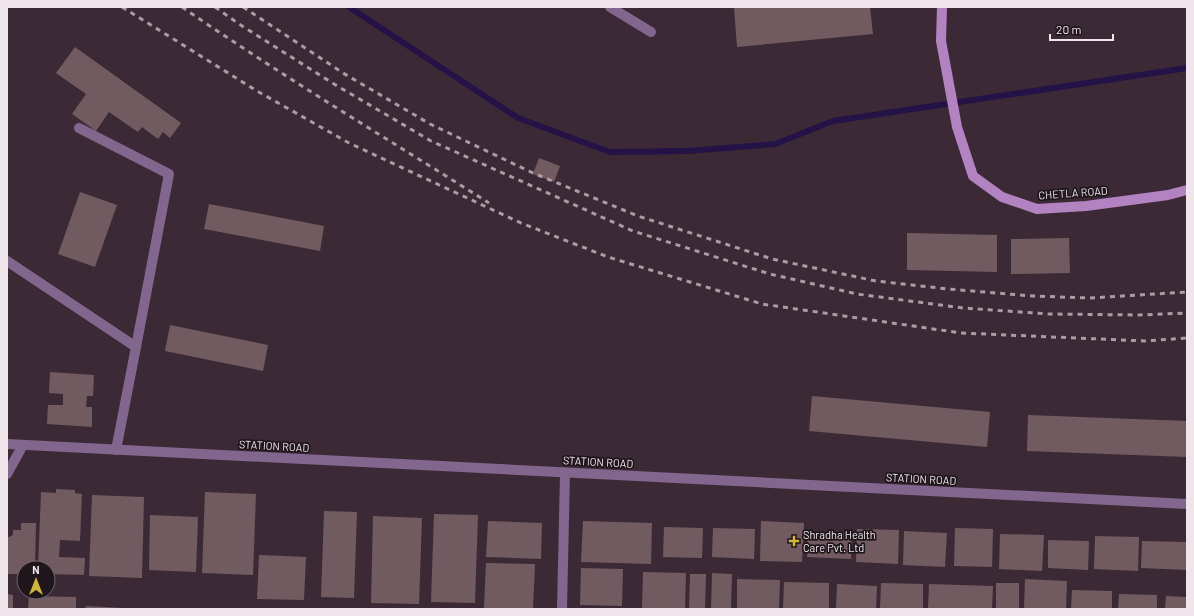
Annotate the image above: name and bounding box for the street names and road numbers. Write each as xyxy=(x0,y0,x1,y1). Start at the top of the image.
street label: CHETLA ROAD xyxy=(1038,184,1108,201)
street label: STATION ROAD xyxy=(239,437,310,454)
street label: STATION ROAD xyxy=(563,453,634,470)
street label: STATION ROAD xyxy=(886,470,957,487)

